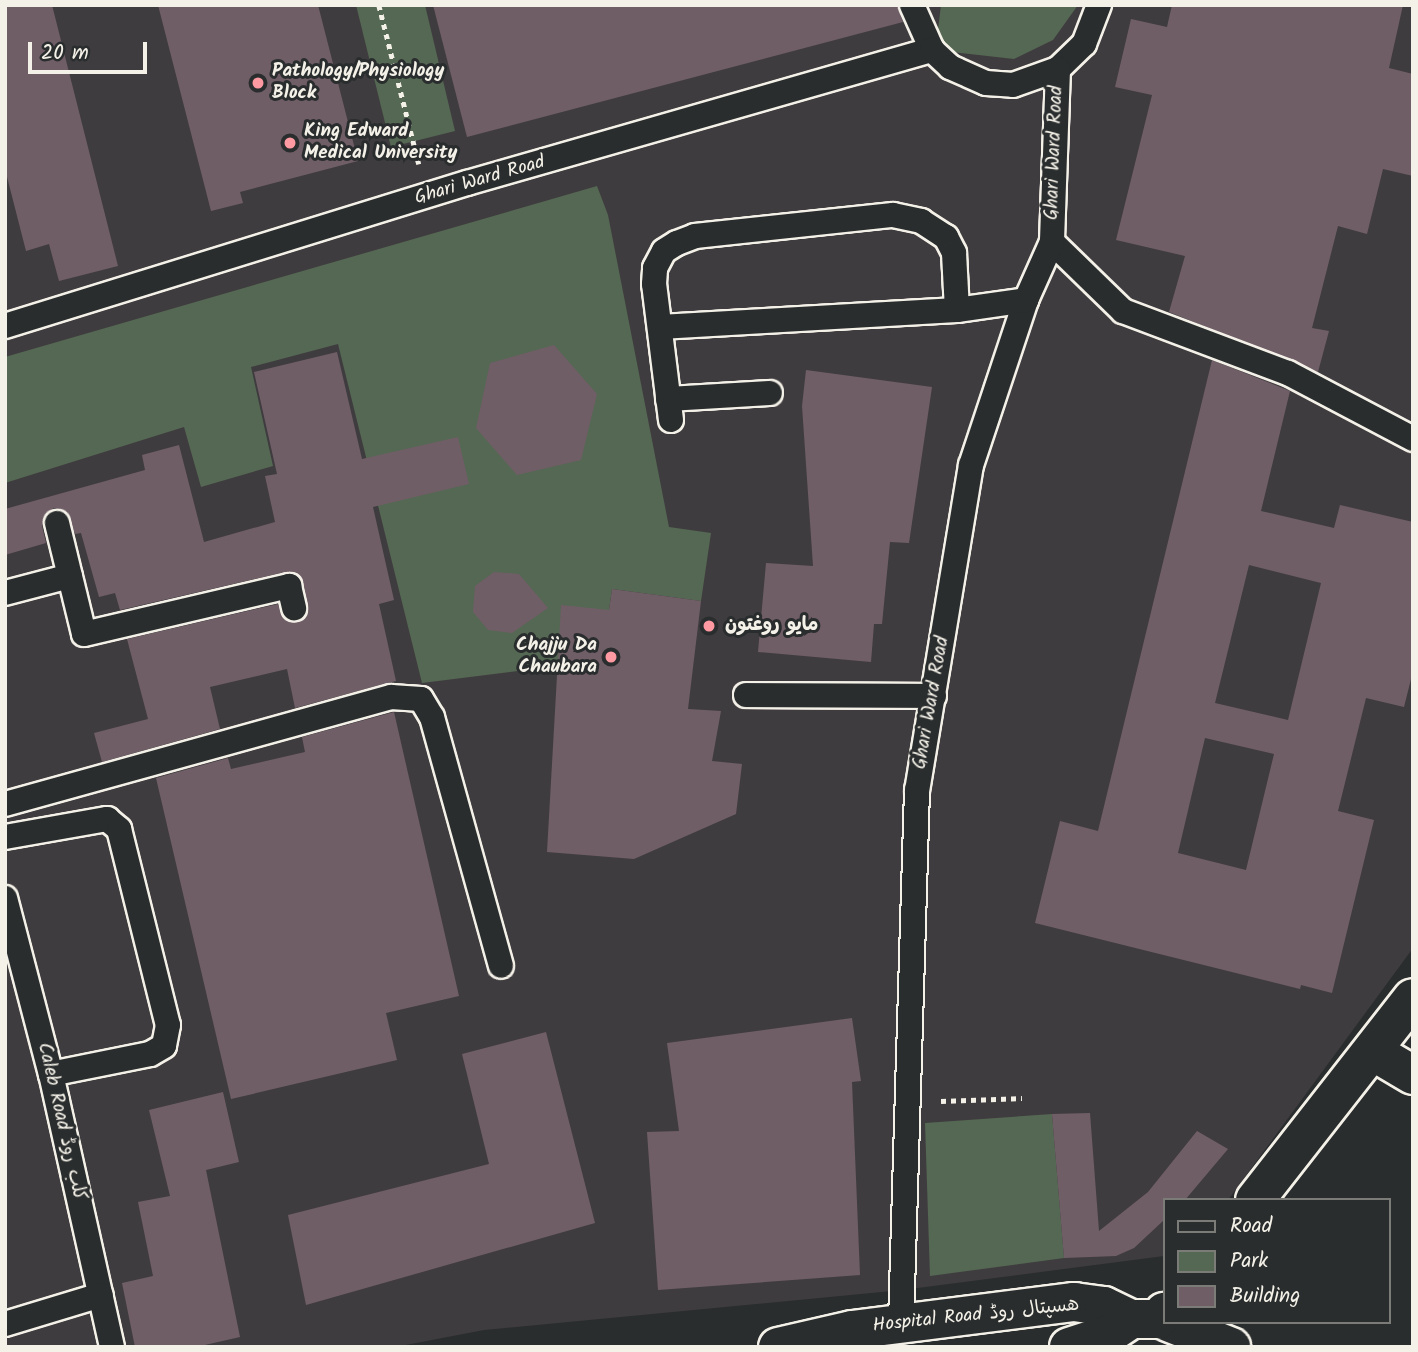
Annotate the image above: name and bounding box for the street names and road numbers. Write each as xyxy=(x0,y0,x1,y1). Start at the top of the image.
street label: Ghari Ward Road xyxy=(1041,85,1069,221)
street label: Ghari Ward Road xyxy=(412,152,548,210)
street label: Ghari Ward Road xyxy=(909,635,955,771)
street label: Caleb Road کلب روڈ xyxy=(32,1041,90,1203)
street label: Hospital Road ھسپتال روڈ xyxy=(872,1294,1080,1338)

